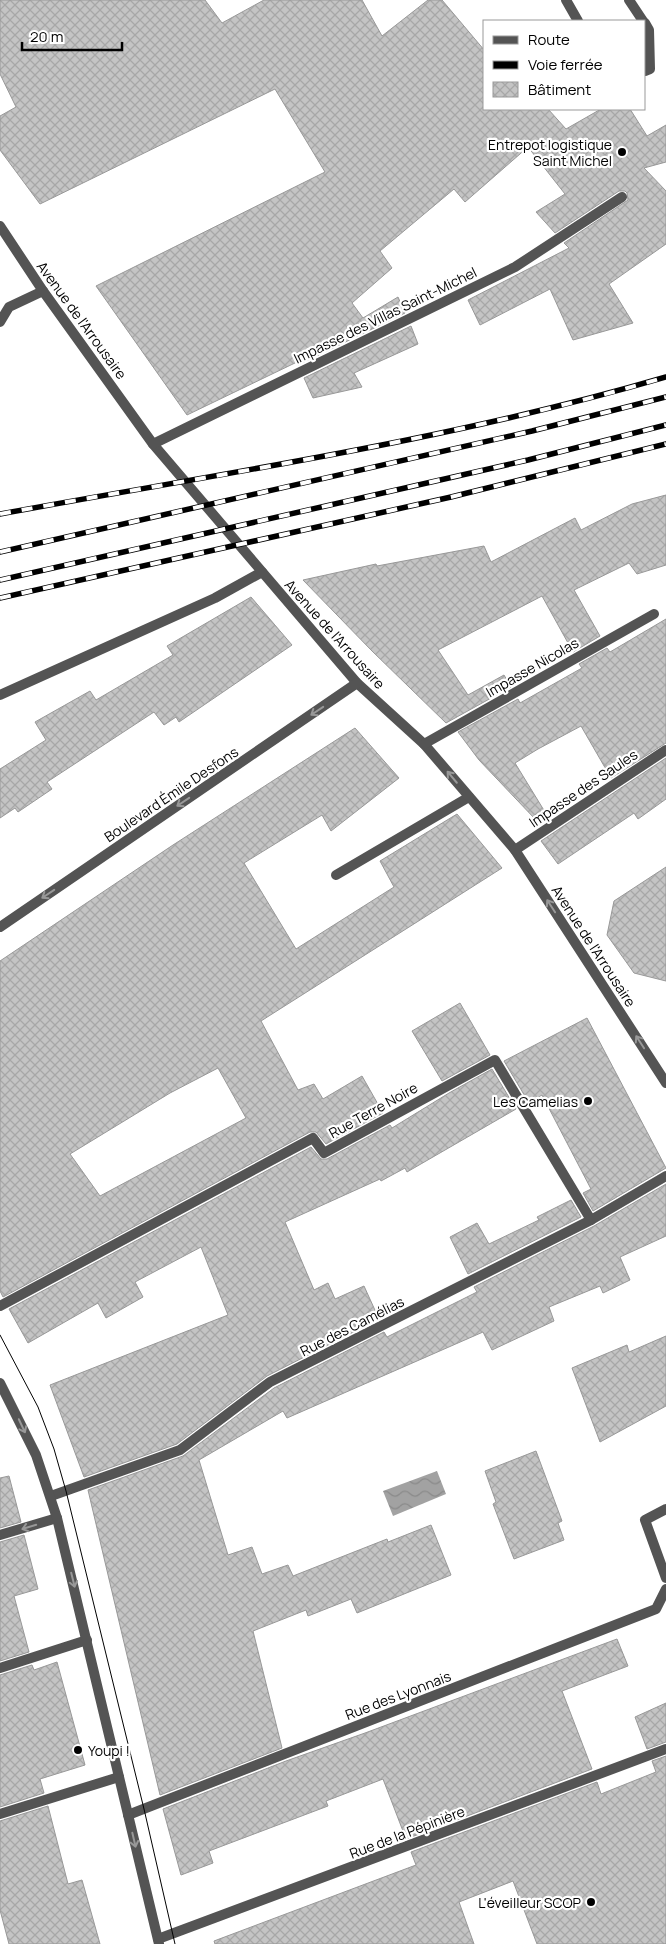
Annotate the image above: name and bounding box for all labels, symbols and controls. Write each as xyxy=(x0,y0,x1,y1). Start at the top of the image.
scale bar xyxy=(22,20,122,52)
legend xyxy=(483,20,646,110)
text: 20 m xyxy=(30,26,63,47)
text: Route xyxy=(528,29,570,50)
text: Voie ferrée xyxy=(528,54,603,75)
text: Bâtiment xyxy=(528,79,591,100)
place label: Entrepot logistique Saint Michel xyxy=(488,135,612,170)
marker: Entrepot logistique Saint Michel xyxy=(616,146,628,158)
street label: Avenue de l'Arrousaire xyxy=(33,257,131,383)
street label: Impasse des Villas Saint-Michel xyxy=(290,262,480,368)
street label: Avenue de l'Arrousaire xyxy=(281,575,389,693)
street label: Impasse Nicolas xyxy=(482,633,582,701)
one-way arrow xyxy=(310,706,324,716)
street label: Boulevard Émile Desfons xyxy=(100,742,242,846)
street label: Impasse des Saules xyxy=(525,745,641,831)
one-way arrow xyxy=(446,771,458,784)
one-way arrow xyxy=(176,797,190,807)
street label: Avenue de l'Arrousaire xyxy=(548,882,640,1010)
one-way arrow xyxy=(42,889,56,899)
one-way arrow xyxy=(546,899,556,913)
one-way arrow xyxy=(634,1035,645,1049)
street label: Rue Terre Noire xyxy=(325,1078,421,1142)
place label: Les Camelias xyxy=(493,1092,578,1111)
marker: Les Camelias xyxy=(582,1095,594,1107)
street label: Rue des Camélias xyxy=(297,1292,407,1360)
one-way arrow xyxy=(18,1418,28,1433)
one-way arrow xyxy=(21,1522,37,1532)
one-way arrow xyxy=(68,1572,78,1588)
street label: Rue des Lyonnais xyxy=(342,1666,454,1724)
place label: Youpi ! xyxy=(88,1741,130,1760)
marker: Youpi ! xyxy=(72,1744,84,1756)
street label: Rue de la Pépinière xyxy=(347,1801,467,1863)
one-way arrow xyxy=(130,1832,139,1848)
place label: L'éveilleur SCOP xyxy=(478,1893,582,1912)
marker: L'éveilleur SCOP xyxy=(585,1896,597,1908)

